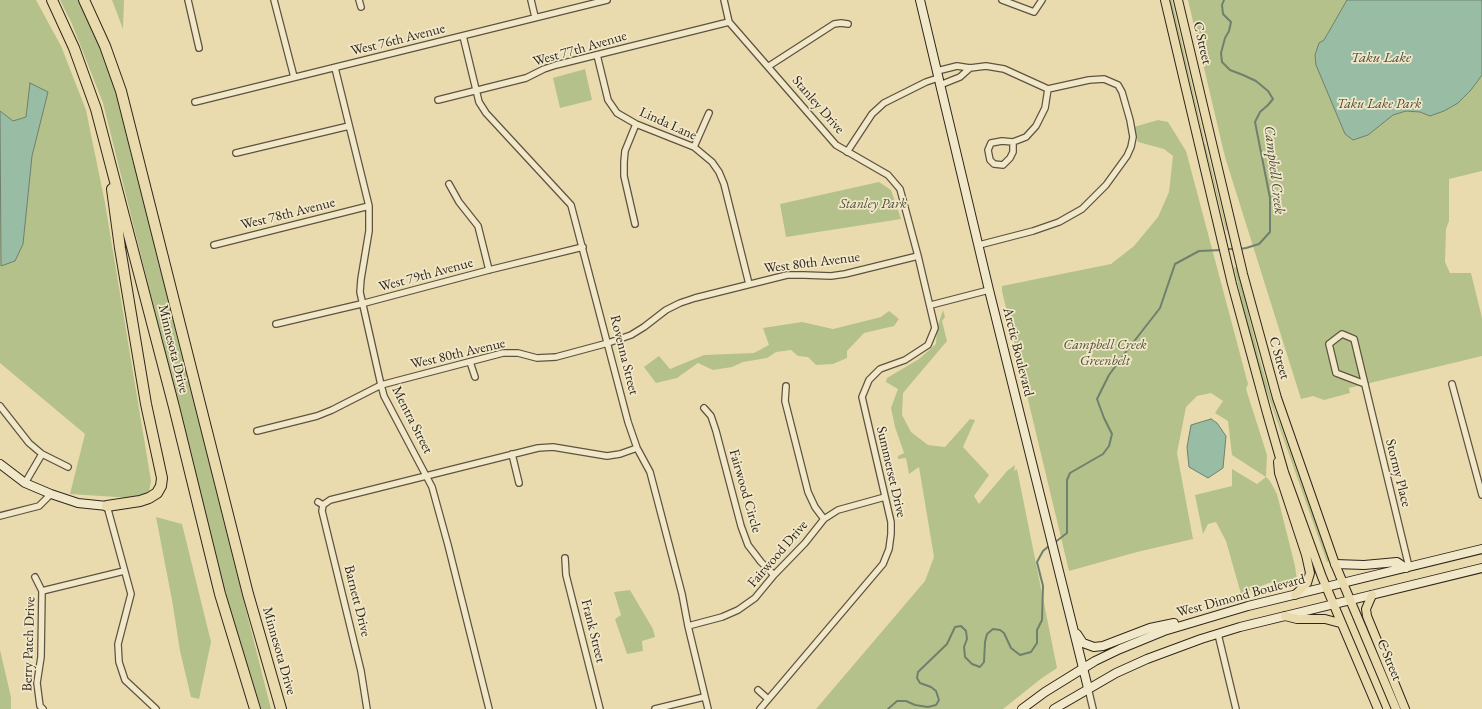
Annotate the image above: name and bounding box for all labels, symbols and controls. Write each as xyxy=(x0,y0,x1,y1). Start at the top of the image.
street label: West 76th Avenue xyxy=(349,20,447,60)
street label: C Street xyxy=(1189,20,1215,66)
street label: West 77th Avenue xyxy=(531,28,629,70)
water label: Taku Lake xyxy=(1351,49,1411,67)
street label: Stanley Drive xyxy=(788,72,848,138)
park label: Taku Lake Park xyxy=(1337,96,1421,112)
street label: Linda Lane xyxy=(637,104,699,144)
water label: Campbell Creek xyxy=(1260,125,1288,215)
street label: West 78th Avenue xyxy=(239,194,337,234)
park label: Stanley Park xyxy=(839,196,907,212)
street label: West 80th Avenue xyxy=(763,249,861,277)
street label: West 79th Avenue xyxy=(377,254,475,296)
street label: Minnesota Drive xyxy=(154,303,192,395)
street label: Arctic Boulevard xyxy=(999,306,1037,398)
street label: Rovenna Street xyxy=(606,313,642,397)
street label: West 80th Avenue xyxy=(409,335,507,373)
street label: C Street xyxy=(1265,335,1293,381)
park label: Campbell Creek Greenbelt xyxy=(1063,337,1147,370)
street label: Mentra Street xyxy=(388,383,436,457)
street label: Summerset Drive xyxy=(872,425,910,519)
street label: Stormy Place xyxy=(1381,437,1415,509)
street label: Fairwood Circle xyxy=(725,447,765,535)
street label: Fairwood Drive xyxy=(744,517,812,591)
street label: Barnett Drive xyxy=(340,564,374,638)
street label: West Dimond Boulevard xyxy=(1175,571,1307,621)
street label: Berry Patch Drive xyxy=(19,596,39,692)
street label: Frank Street xyxy=(577,597,609,665)
street label: Minnesota Drive xyxy=(258,605,300,697)
street label: C Street xyxy=(1373,637,1405,683)

